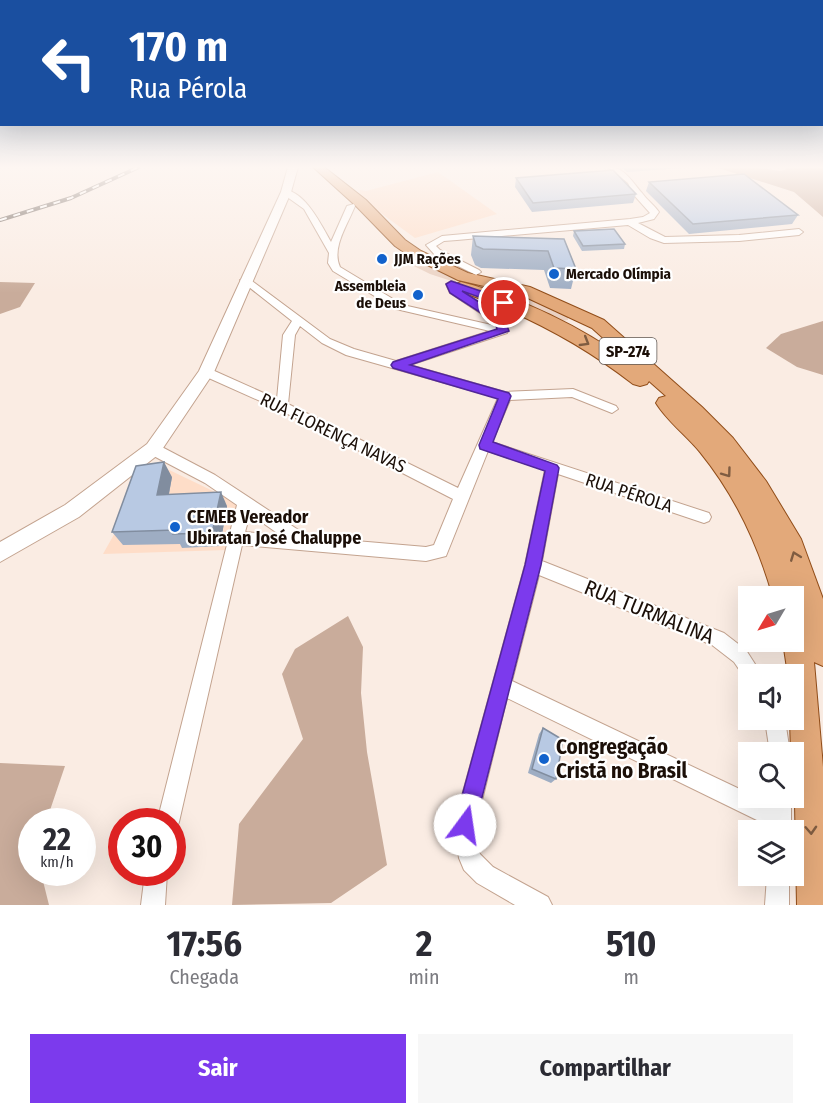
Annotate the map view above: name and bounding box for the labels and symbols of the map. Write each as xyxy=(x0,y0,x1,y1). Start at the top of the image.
place label: JJM Rações xyxy=(393,250,461,269)
marker: JJM Rações xyxy=(375,252,389,266)
place label: Mercado Olímpia xyxy=(566,265,672,283)
marker: Mercado Olímpia xyxy=(547,267,561,281)
place label: Assembleia de Deus xyxy=(334,277,407,312)
pin xyxy=(478,277,529,328)
marker: Assembleia de Deus xyxy=(411,288,425,302)
one-way arrow xyxy=(579,335,589,347)
road number: SP-274 xyxy=(600,338,656,364)
street label: RUA FLORENÇA NAVAS xyxy=(256,388,410,478)
one-way arrow xyxy=(720,467,731,478)
street label: RUA PÉROLA xyxy=(583,468,676,518)
place label: CEMEB Vereador Ubiratan José Chaluppe xyxy=(187,506,361,549)
marker: CEMEB Vereador Ubiratan José Chaluppe xyxy=(168,520,182,534)
one-way arrow xyxy=(790,551,802,562)
street label: RUA TURMALINA xyxy=(580,574,718,650)
north arrow xyxy=(738,586,804,652)
place label: Congregação Cristã no Brasil xyxy=(556,734,687,784)
marker: Congregação Cristã no Brasil xyxy=(537,752,551,766)
position arrow xyxy=(433,793,497,857)
speed limit sign: 30 xyxy=(108,808,186,886)
one-way arrow xyxy=(805,826,818,835)

